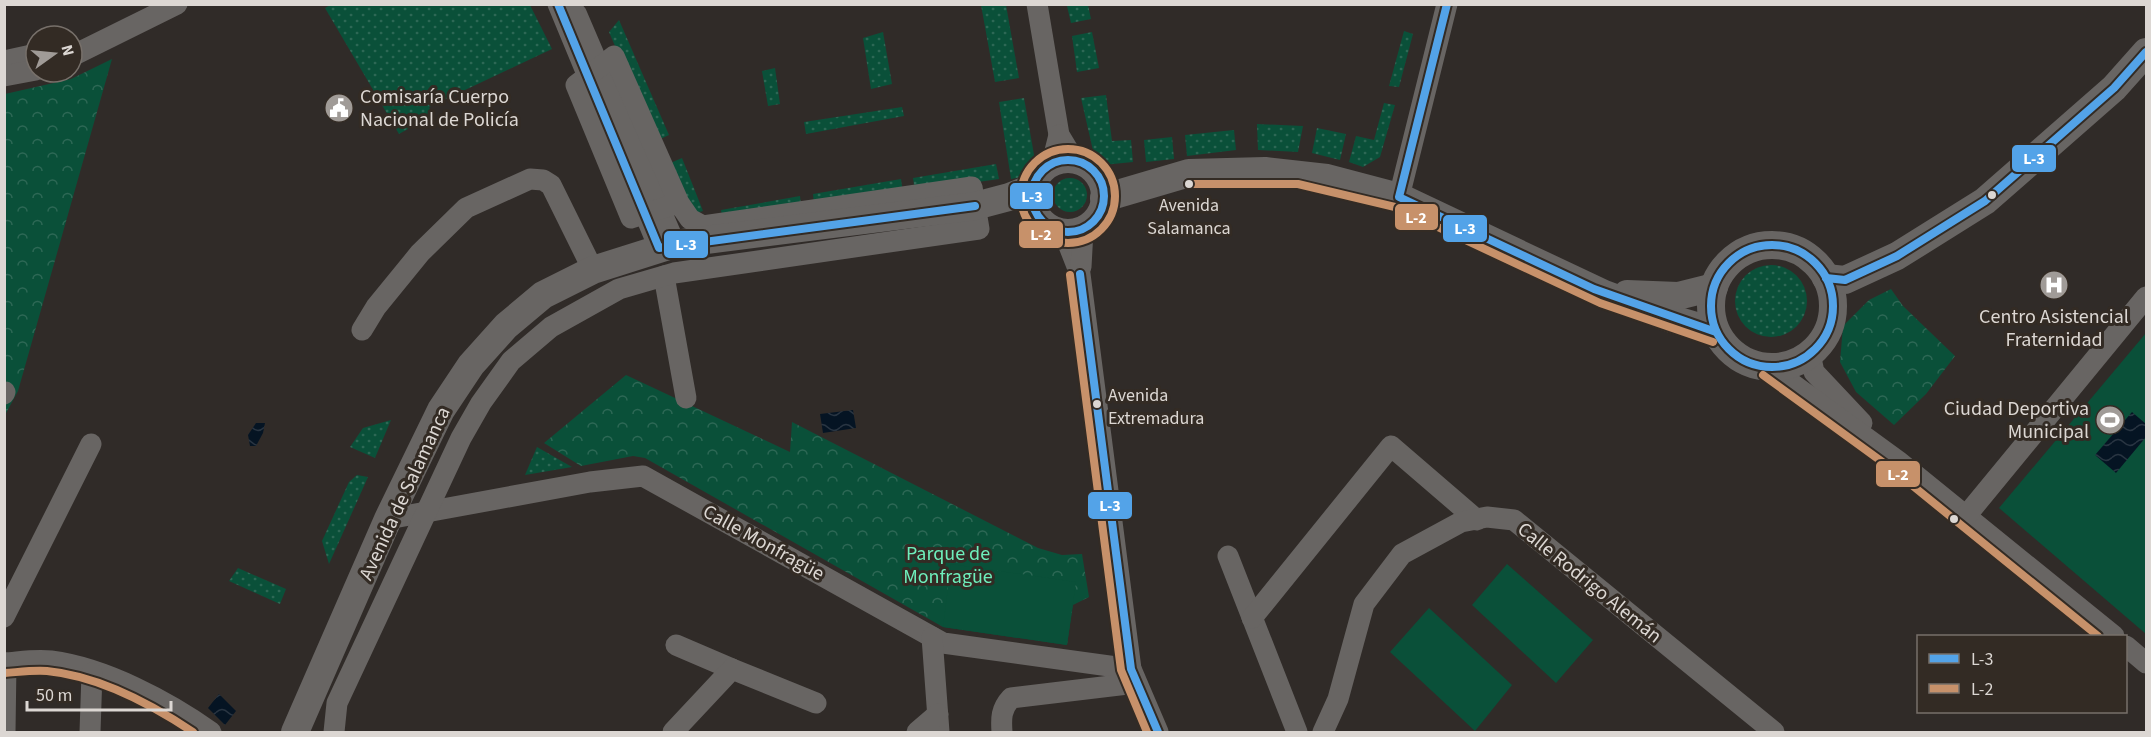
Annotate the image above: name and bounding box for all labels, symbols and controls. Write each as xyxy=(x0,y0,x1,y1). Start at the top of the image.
north arrow xyxy=(24,24,84,84)
text: N xyxy=(56,42,80,58)
place label: Comisaría Cuerpo Nacional de Policía xyxy=(360,83,519,134)
public building icon: Comisaría Cuerpo Nacional de Policía xyxy=(323,92,355,124)
line badge: L-3 xyxy=(2011,144,2057,173)
text: L-3 xyxy=(2023,148,2045,170)
marker: Avenida Salamanca xyxy=(1183,178,1195,190)
line badge: L-3 xyxy=(1009,182,1054,210)
text: L-3 xyxy=(1021,186,1043,208)
unlabelled marker xyxy=(1986,189,1998,201)
place label: Avenida Salamanca xyxy=(1147,193,1231,241)
line badge: L-2 xyxy=(1394,203,1439,231)
text: L-2 xyxy=(1405,207,1427,229)
line badge: L-3 xyxy=(1442,214,1488,243)
text: L-3 xyxy=(1454,218,1476,240)
line badge: L-2 xyxy=(1018,220,1064,249)
text: L-2 xyxy=(1030,224,1052,246)
line badge: L-3 xyxy=(663,230,709,259)
text: L-3 xyxy=(675,234,697,256)
hospital icon: Centro Asistencial Fraternidad xyxy=(2038,269,2070,301)
place label: Centro Asistencial Fraternidad xyxy=(1979,303,2129,354)
place label: Avenida Extremadura xyxy=(1108,383,1204,431)
place label: Ciudad Deportiva Municipal xyxy=(1944,395,2089,446)
marker: Avenida Extremadura xyxy=(1091,398,1103,410)
street label: Avenida de Salamanca xyxy=(352,402,457,585)
sports icon: Ciudad Deportiva Municipal xyxy=(2094,404,2126,436)
line badge: L-2 xyxy=(1875,460,1921,488)
text: L-2 xyxy=(1887,464,1909,486)
line badge: L-3 xyxy=(1087,491,1133,520)
text: L-3 xyxy=(1099,495,1121,517)
street label: Calle Monfragüe xyxy=(698,498,829,588)
unlabelled marker xyxy=(1948,513,1960,525)
street label: Calle Rodrigo Alemán xyxy=(1511,516,1668,650)
park label: Parque de Monfragüe xyxy=(903,540,993,591)
legend xyxy=(1917,635,2127,713)
text: L-3 xyxy=(1971,647,1993,672)
scale bar xyxy=(27,674,171,712)
text: L-2 xyxy=(1971,677,1993,702)
text: 50 m xyxy=(36,683,72,708)

